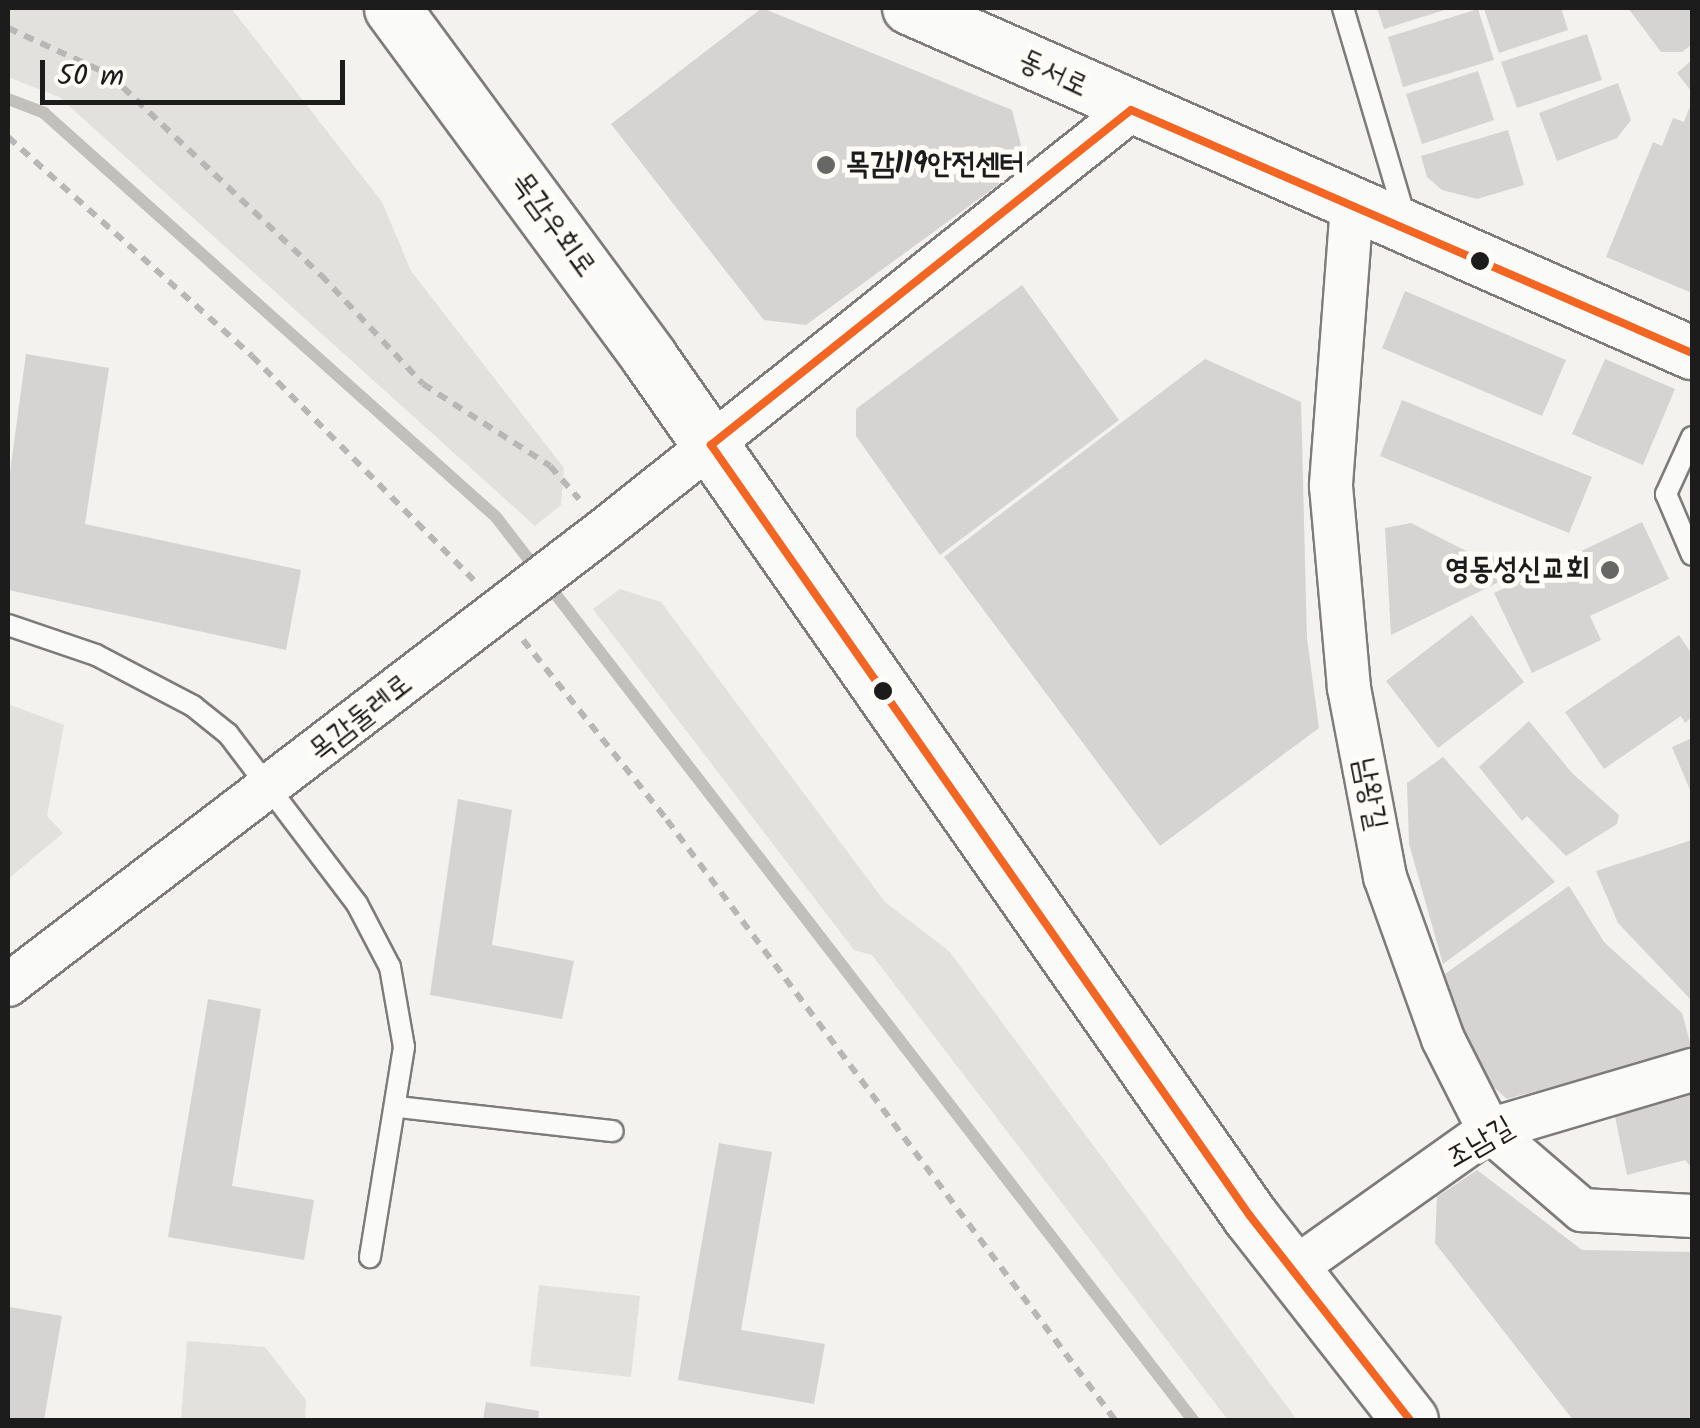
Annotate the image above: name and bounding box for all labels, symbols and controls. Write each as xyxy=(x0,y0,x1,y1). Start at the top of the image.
scale bar xyxy=(45,40,350,102)
street label: 동서로 xyxy=(1013,42,1093,106)
text: 50 m xyxy=(57,53,124,101)
place label: 목감119안전센터 xyxy=(846,147,1024,183)
marker: 목감119안전센터 xyxy=(815,154,837,176)
street label: 목감우회로 xyxy=(503,166,603,284)
unlabelled marker xyxy=(1470,251,1490,271)
place label: 영동성신교회 xyxy=(1445,552,1590,588)
marker: 영동성신교회 xyxy=(1599,559,1621,581)
street label: 목감둘레로 xyxy=(302,667,420,769)
unlabelled marker xyxy=(873,681,893,701)
street label: 남왕길 xyxy=(1344,755,1394,833)
street label: 조남길 xyxy=(1440,1109,1520,1177)

